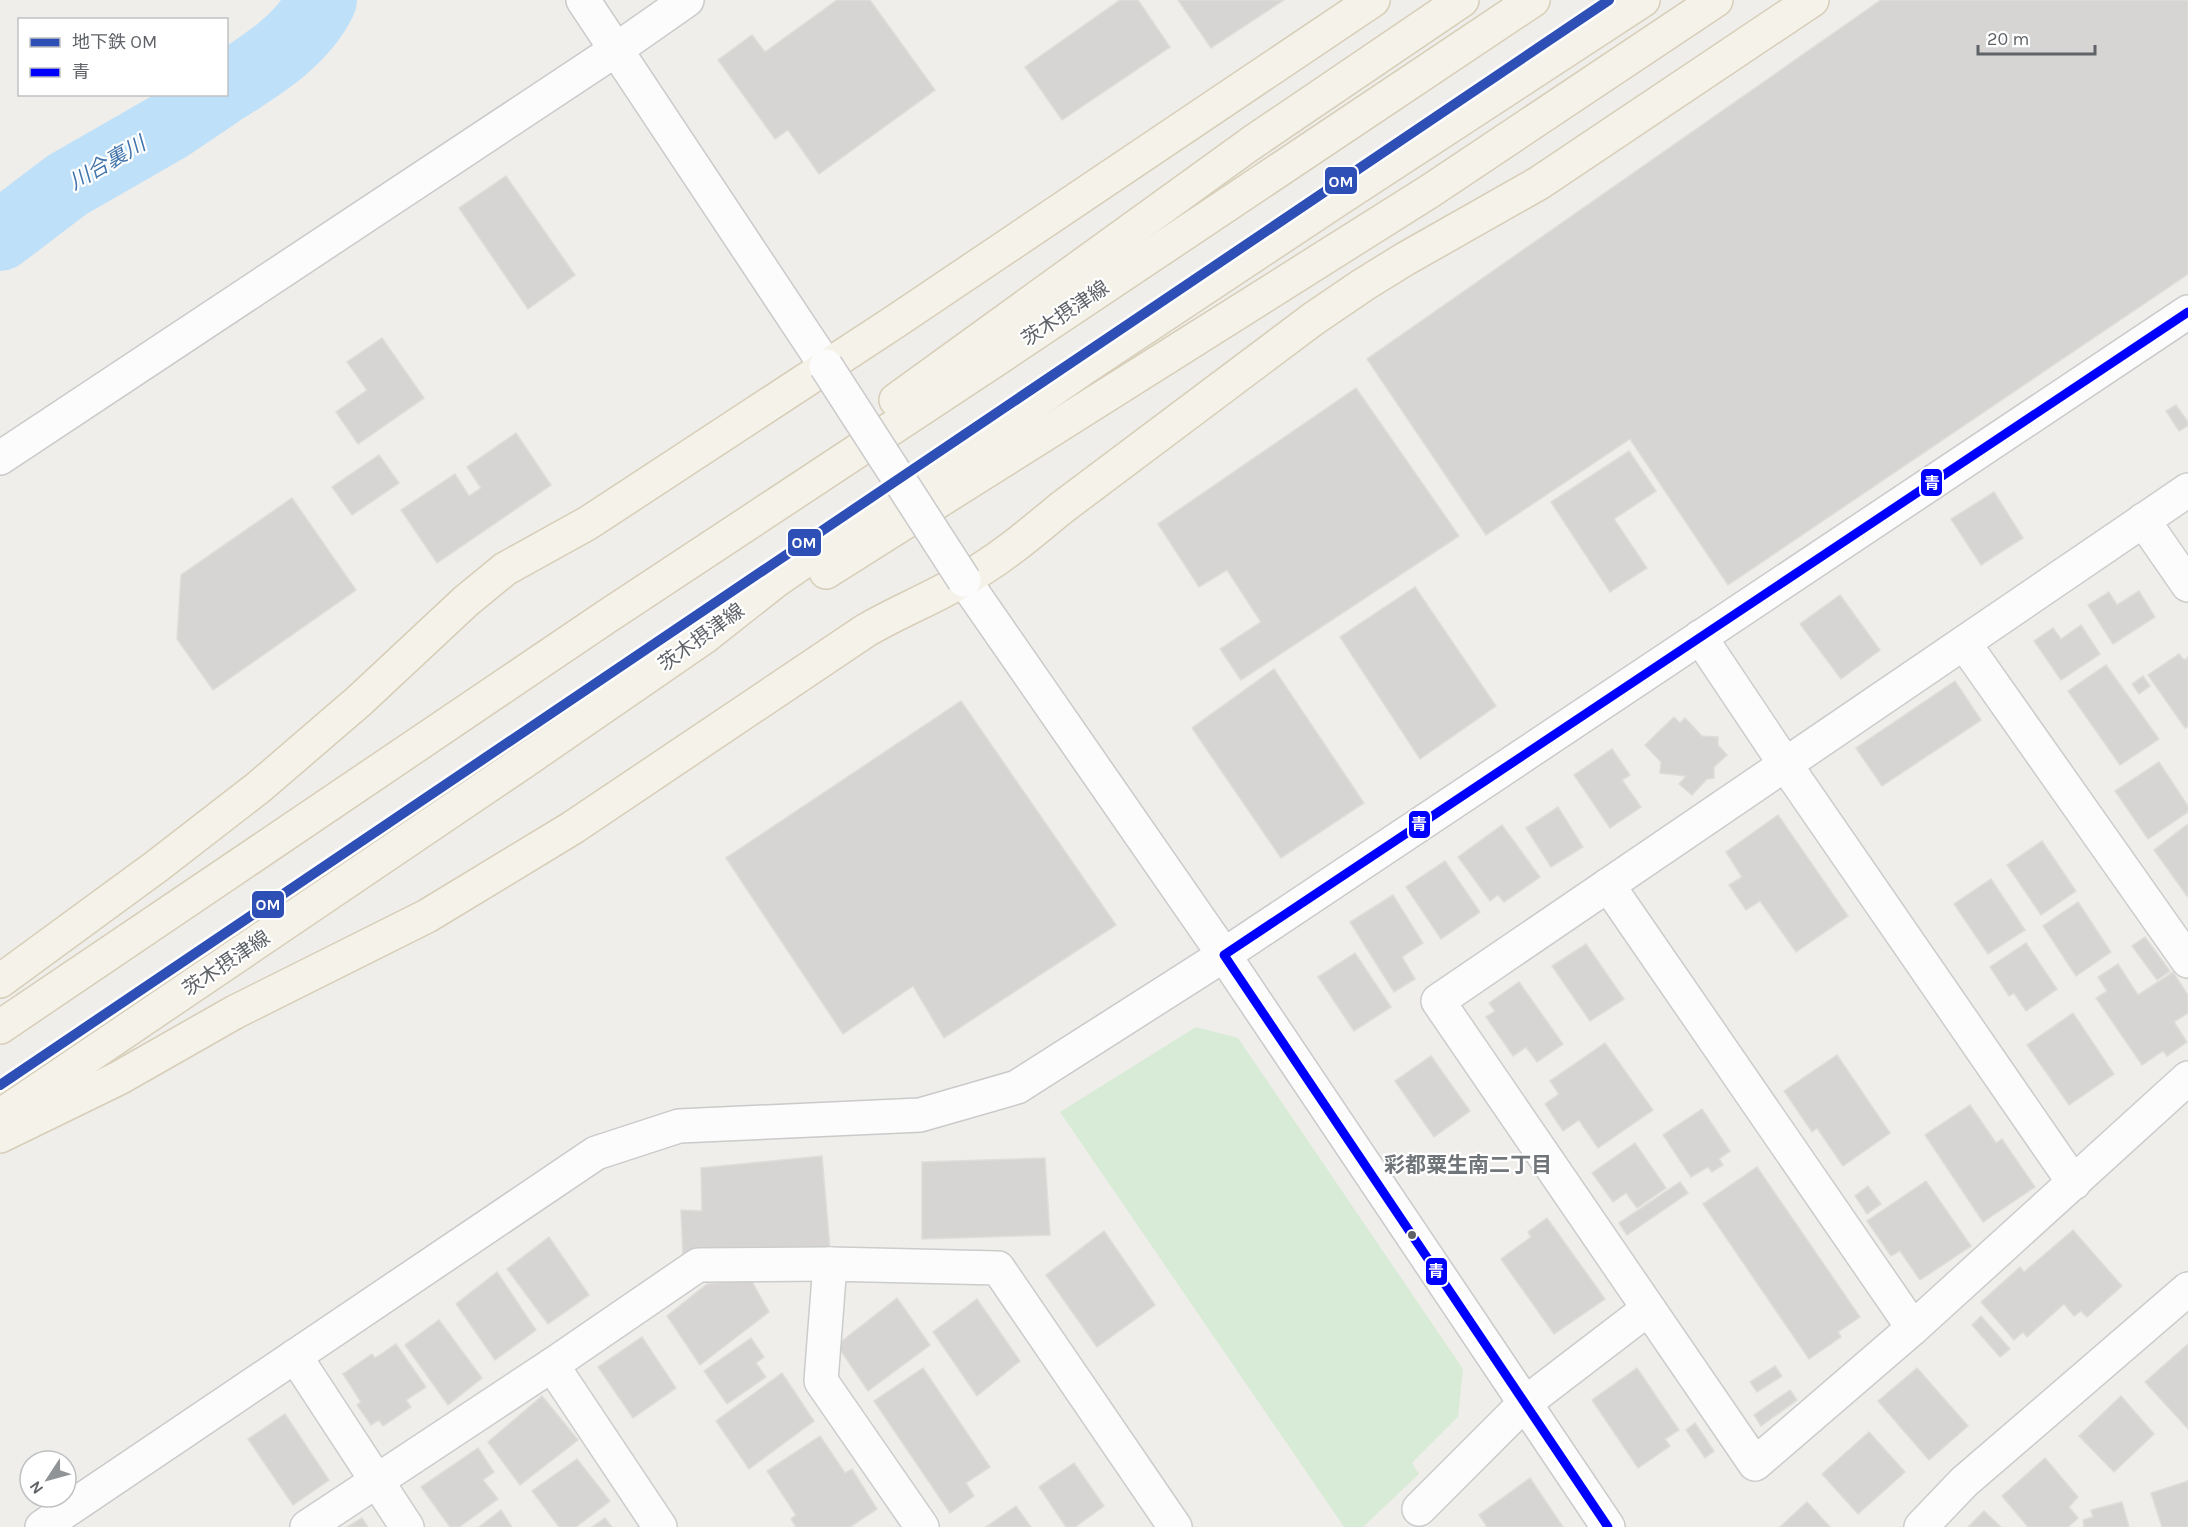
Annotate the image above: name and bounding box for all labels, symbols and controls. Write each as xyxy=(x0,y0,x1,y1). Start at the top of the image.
legend xyxy=(18,18,228,96)
scale bar xyxy=(1978,18,2095,56)
text: 20 m xyxy=(1987,28,2029,50)
text: 地下鉄 OM xyxy=(72,31,157,53)
text: 青 xyxy=(72,61,90,83)
water label: 川合裏川 xyxy=(65,131,151,194)
line badge: OM xyxy=(1324,166,1358,195)
text: OM xyxy=(1329,172,1353,191)
street label: 茨木摂津線 xyxy=(1017,276,1113,351)
line badge: 青 xyxy=(1920,468,1943,497)
text: 青 xyxy=(1924,474,1940,493)
line badge: OM xyxy=(787,528,822,557)
text: OM xyxy=(792,533,816,552)
street label: 茨木摂津線 xyxy=(654,599,749,676)
line badge: 青 xyxy=(1408,810,1431,839)
text: 青 xyxy=(1411,815,1427,834)
line badge: OM xyxy=(251,890,285,919)
text: OM xyxy=(256,895,280,914)
street label: 茨木摂津線 xyxy=(178,926,274,1001)
district label: 彩都粟生南二丁目 xyxy=(1384,1153,1552,1177)
unlabelled marker xyxy=(1406,1229,1418,1241)
line badge: 青 xyxy=(1425,1257,1448,1286)
text: 青 xyxy=(1428,1262,1444,1281)
north arrow xyxy=(18,1449,78,1509)
text: N xyxy=(25,1477,47,1498)

